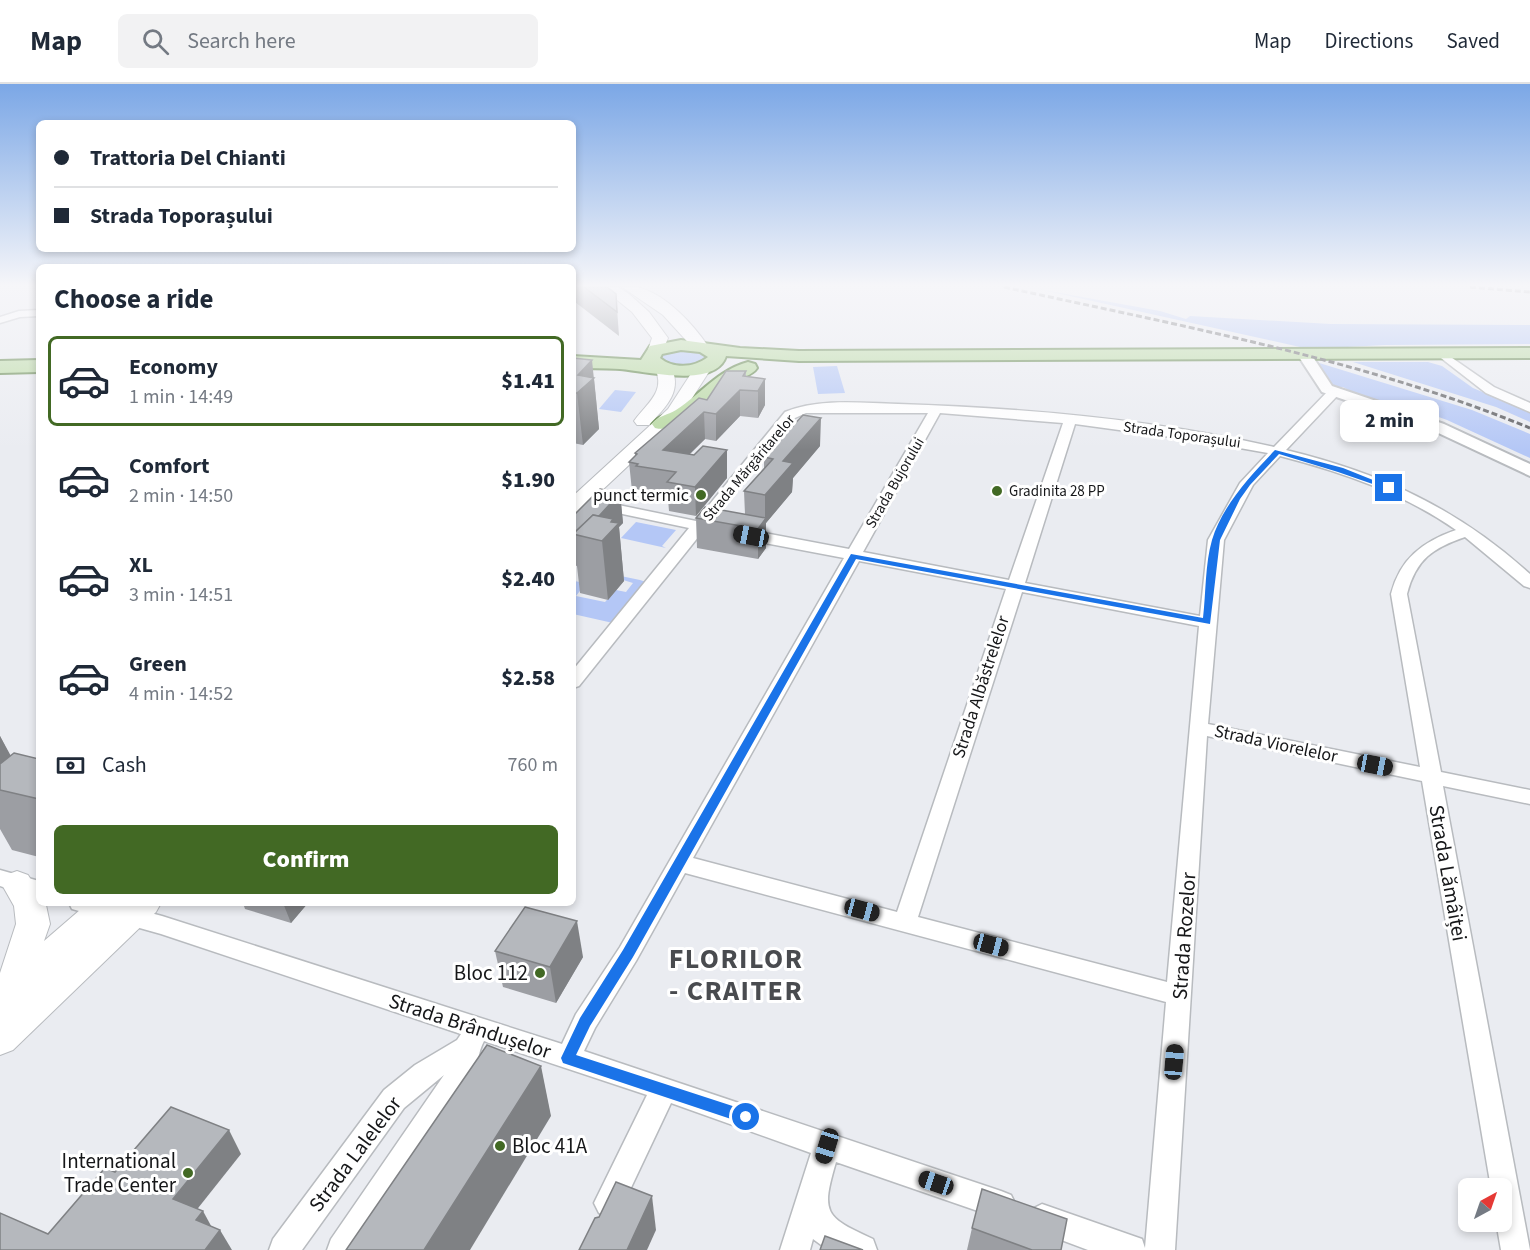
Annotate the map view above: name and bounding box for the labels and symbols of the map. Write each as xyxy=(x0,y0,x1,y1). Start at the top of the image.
callout: 2 min xyxy=(1340,401,1438,443)
street label: Strada Mărgăritarelor xyxy=(698,410,800,526)
street label: Strada Toporașului xyxy=(1122,416,1242,454)
street label: Strada Bujorului xyxy=(860,434,930,532)
route end xyxy=(1375,474,1402,501)
place label: Gradinita 28 PP xyxy=(1009,481,1105,502)
place label: punct termic xyxy=(593,483,689,508)
marker: Gradinita 28 PP xyxy=(990,484,1004,498)
marker: punct termic xyxy=(694,488,708,502)
car xyxy=(732,524,770,548)
street label: Strada Albăstrelelor xyxy=(946,612,1016,761)
street label: Strada Viorelelor xyxy=(1212,719,1341,769)
car xyxy=(1356,753,1394,777)
street label: Strada Lămâiței xyxy=(1421,802,1475,944)
street label: Strada Rozelor xyxy=(1165,871,1203,1001)
car xyxy=(842,897,882,923)
car xyxy=(971,932,1011,958)
district label: FLORILOR - CRAITER xyxy=(669,939,803,1011)
place label: Bloc 112 xyxy=(454,958,528,988)
marker: Bloc 112 xyxy=(533,966,547,980)
street label: Strada Brândușelor xyxy=(385,986,556,1067)
car xyxy=(1163,1043,1185,1081)
street label: Strada Lalelelor xyxy=(301,1089,409,1218)
route start xyxy=(732,1103,759,1130)
car xyxy=(813,1126,841,1166)
place label: Bloc 41A xyxy=(512,1131,588,1161)
marker: Bloc 41A xyxy=(493,1139,507,1153)
place label: International Trade Center xyxy=(62,1146,177,1200)
marker: International Trade Center xyxy=(181,1166,195,1180)
car xyxy=(916,1169,956,1197)
north arrow xyxy=(1458,1178,1512,1232)

